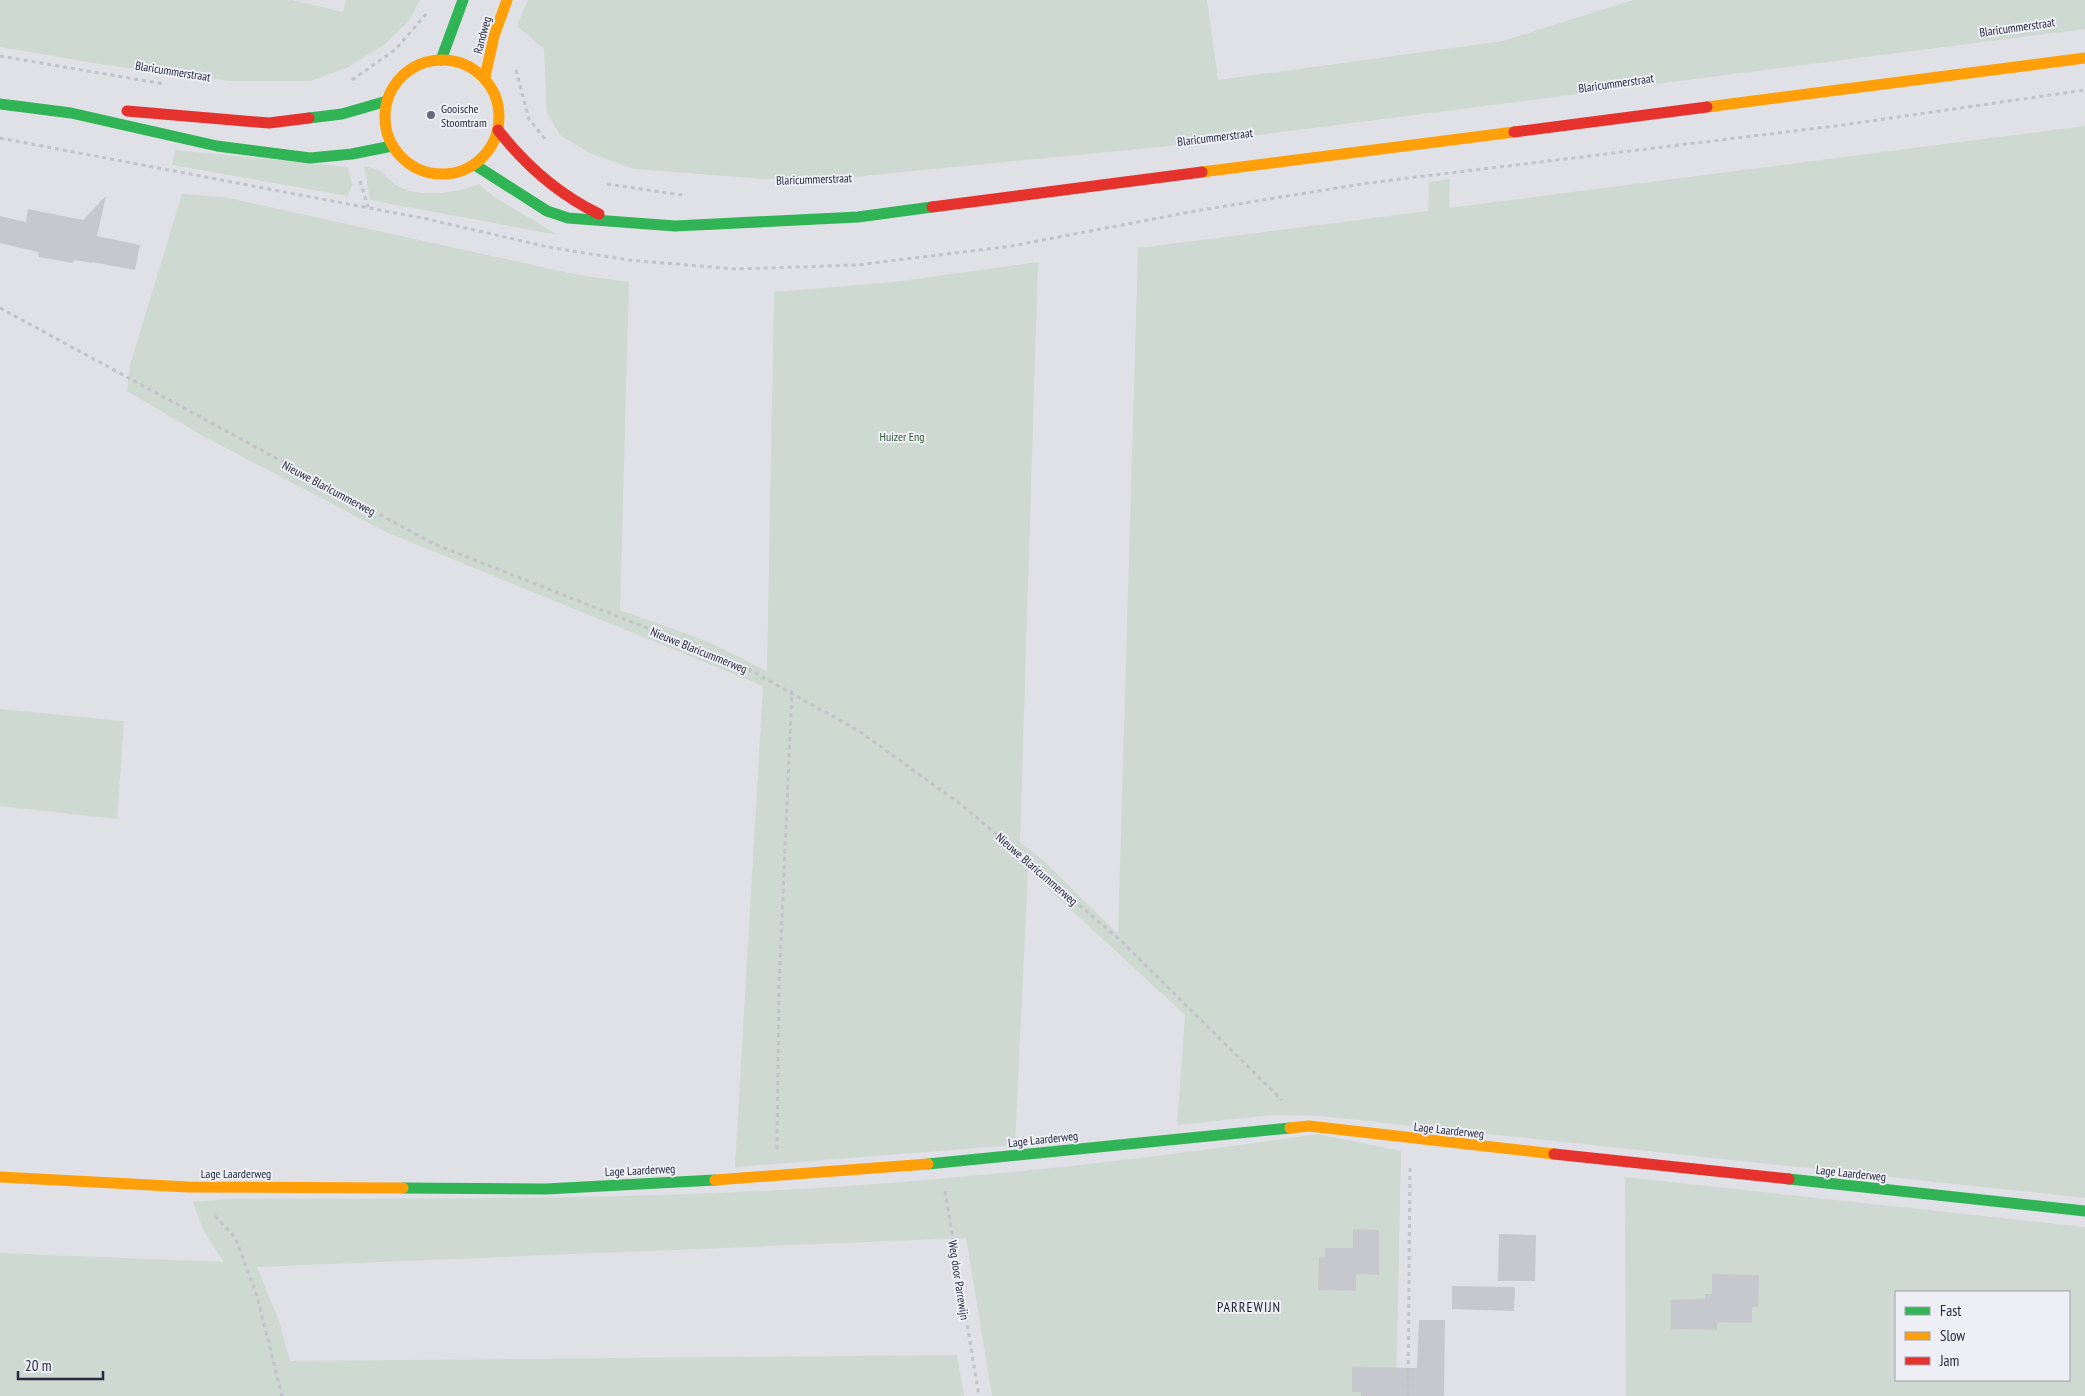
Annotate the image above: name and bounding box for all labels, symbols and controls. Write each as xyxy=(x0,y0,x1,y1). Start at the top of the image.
street label: Blaricummerstraat xyxy=(1978,14,2056,40)
street label: Randweg xyxy=(470,15,494,55)
street label: Blaricummerstraat xyxy=(134,58,212,84)
street label: Blaricummerstraat xyxy=(1577,70,1655,96)
place label: Gooische Stoomtram xyxy=(441,101,487,130)
marker: Gooische Stoomtram xyxy=(425,109,437,121)
street label: Blaricummerstraat xyxy=(1176,125,1254,149)
street label: Blaricummerstraat xyxy=(776,170,853,188)
park label: Huizer Eng xyxy=(880,429,924,444)
street label: Nieuwe Blaricummerweg xyxy=(280,457,378,519)
street label: Nieuwe Blaricummerweg xyxy=(648,624,750,676)
street label: Nieuwe Blaricummerweg xyxy=(993,829,1081,909)
street label: Lage Laarderweg xyxy=(1413,1119,1485,1141)
street label: Lage Laarderweg xyxy=(1007,1128,1079,1150)
street label: Lage Laarderweg xyxy=(604,1161,676,1179)
street label: Lage Laarderweg xyxy=(1815,1162,1887,1184)
street label: Lage Laarderweg xyxy=(201,1166,271,1181)
street label: Weg door Parrewijn xyxy=(945,1239,973,1321)
legend xyxy=(1895,1291,2070,1381)
district label: PARREWIJN xyxy=(1217,1298,1281,1316)
text: Fast xyxy=(1940,1301,1961,1320)
text: Slow xyxy=(1940,1326,1965,1345)
scale bar xyxy=(18,1348,102,1380)
text: Jam xyxy=(1939,1351,1959,1370)
text: 20 m xyxy=(25,1356,51,1375)

